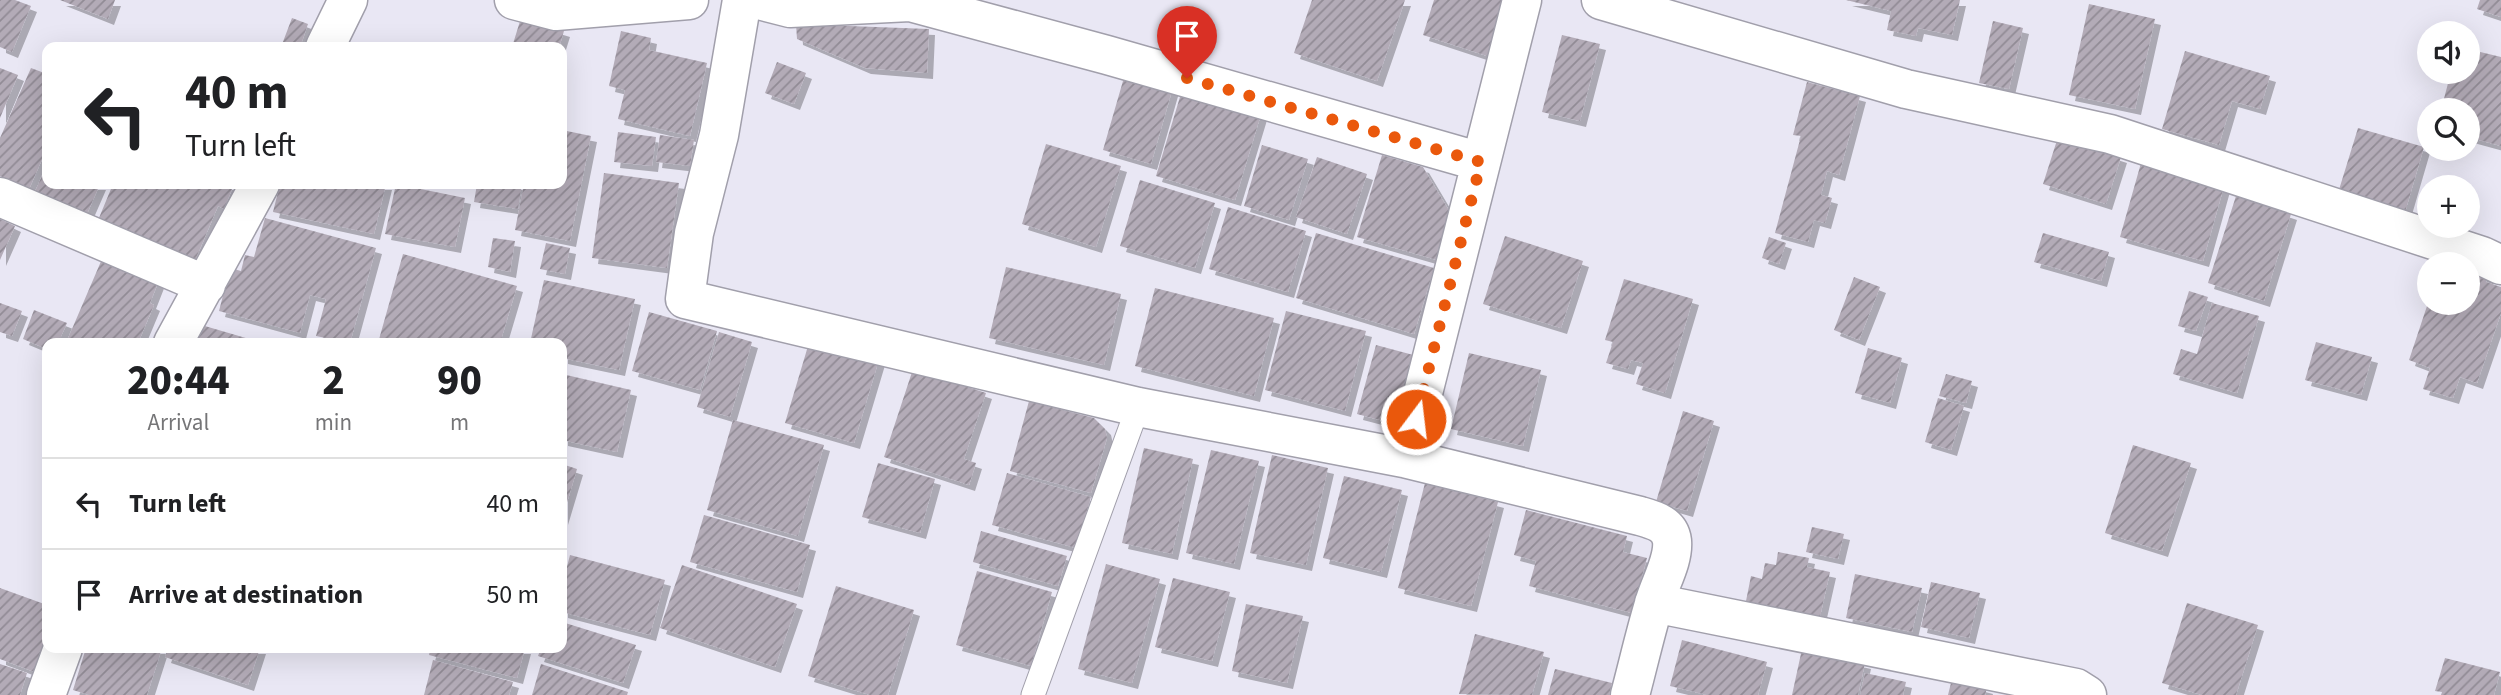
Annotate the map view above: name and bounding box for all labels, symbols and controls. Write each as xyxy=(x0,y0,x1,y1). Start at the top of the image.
pin xyxy=(1157,6,1217,78)
icon: arrive xyxy=(1168,17,1206,55)
map controls xyxy=(2417,21,2480,315)
button: sound xyxy=(2417,21,2480,84)
text: 40 m xyxy=(185,58,289,128)
icon: left xyxy=(70,70,161,161)
button: search xyxy=(2417,98,2480,161)
text: Turn left xyxy=(185,123,296,169)
button: + xyxy=(2417,175,2480,238)
button: − xyxy=(2417,252,2480,315)
text: 20:44 xyxy=(127,351,230,411)
text: 2 xyxy=(322,351,345,411)
text: 90 xyxy=(437,351,482,411)
position arrow xyxy=(1379,382,1453,456)
text: Arrival xyxy=(147,406,209,439)
text: min xyxy=(315,406,352,439)
text: m xyxy=(450,406,469,439)
icon: left xyxy=(70,485,108,523)
text: Turn left xyxy=(129,485,226,522)
text: 40 m xyxy=(486,485,539,522)
icon: arrive xyxy=(70,576,108,614)
text: Arrive at destination xyxy=(129,576,363,613)
text: 50 m xyxy=(486,576,539,613)

